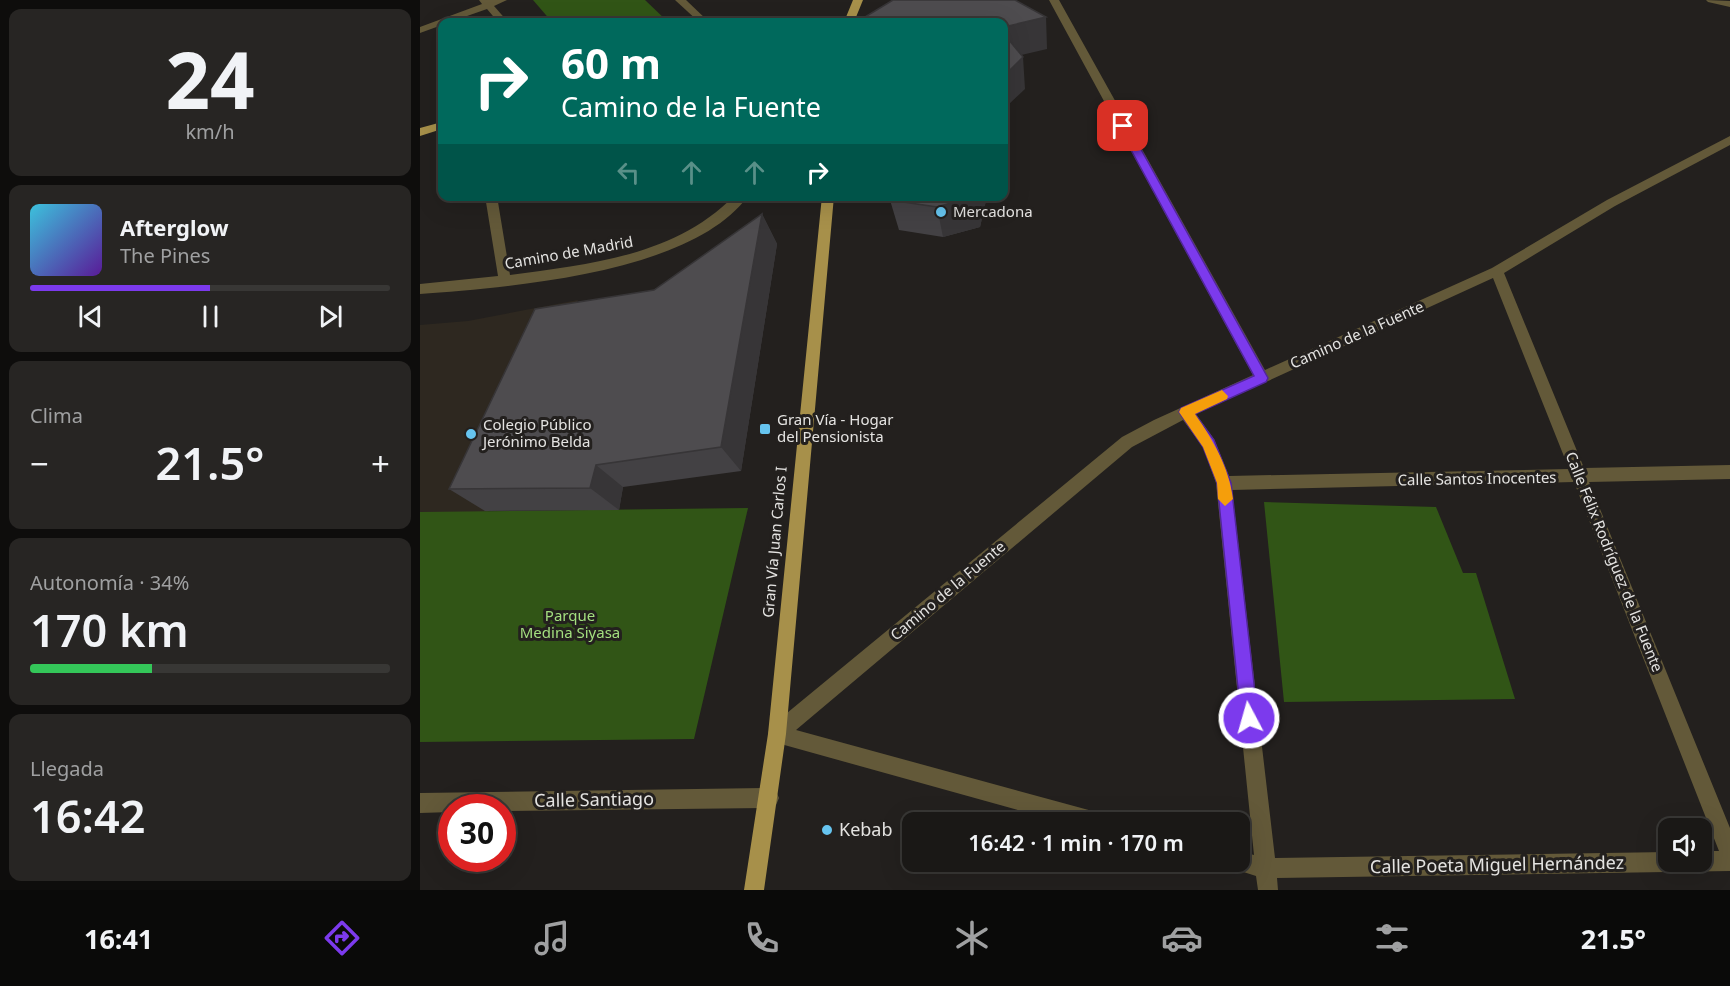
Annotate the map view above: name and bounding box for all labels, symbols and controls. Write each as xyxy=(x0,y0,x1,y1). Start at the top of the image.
text: 24 xyxy=(165,26,255,132)
text: 60 m xyxy=(561,34,661,91)
icon: right xyxy=(462,42,540,120)
text: Camino de la Fuente xyxy=(561,88,821,125)
pin xyxy=(1097,100,1148,151)
icon: arrive xyxy=(1106,109,1139,142)
text: km/h xyxy=(185,118,235,145)
icon: left xyxy=(612,156,645,189)
icon: ahead xyxy=(675,156,708,189)
icon: ahead xyxy=(738,156,771,189)
icon: right xyxy=(801,156,834,189)
place label: Mercadona xyxy=(953,201,1033,221)
marker: Mercadona xyxy=(934,205,948,219)
text: Afterglow xyxy=(120,212,229,242)
street label: Camino de Madrid xyxy=(503,231,635,273)
text: The Pines xyxy=(120,242,210,269)
street label: Camino de la Fuente xyxy=(1287,296,1427,373)
icon: previous xyxy=(74,300,107,333)
icon: pause xyxy=(194,300,227,333)
icon: next xyxy=(314,300,347,333)
text: Clima xyxy=(30,402,83,429)
place label: Gran Vía - Hogar del Pensionista xyxy=(777,409,893,446)
place label: Colegio Público Jerónimo Belda xyxy=(481,414,592,451)
marker: Gran Vía - Hogar del Pensionista xyxy=(758,422,772,436)
marker: Colegio Público Jerónimo Belda xyxy=(464,427,478,441)
text: 21.5° xyxy=(156,432,264,493)
text: − xyxy=(30,441,49,486)
text: + xyxy=(371,441,390,486)
street label: Calle Félix Rodríguez de la Fuente xyxy=(1562,449,1668,675)
street label: Gran Vía Juan Carlos I xyxy=(757,465,791,618)
street label: Calle Santos Inocentes xyxy=(1397,467,1557,489)
street label: Camino de la Fuente xyxy=(886,536,1009,644)
text: Autonomía · 34% xyxy=(30,569,189,596)
text: 170 km xyxy=(30,599,189,660)
park label: Parque Medina Siyasa xyxy=(520,605,620,642)
position arrow xyxy=(1217,686,1281,750)
text: Llegada xyxy=(30,755,104,782)
text: 16:42 xyxy=(30,785,145,846)
street label: Calle Santiago xyxy=(534,786,654,812)
speed limit sign: 30 xyxy=(438,794,516,872)
place label: Kebab xyxy=(839,817,893,841)
map controls xyxy=(1658,818,1712,872)
button: sound xyxy=(1658,818,1712,872)
marker: Kebab xyxy=(820,823,834,837)
text: 16:42 · 1 min · 170 m xyxy=(968,827,1184,857)
street label: Calle Poeta Miguel Hernández xyxy=(1370,850,1624,878)
icon: directions xyxy=(321,917,363,959)
icon: music xyxy=(531,917,573,959)
icon: phone xyxy=(741,917,783,959)
icon: climate xyxy=(951,917,993,959)
icon: car xyxy=(1161,917,1203,959)
icon: filters xyxy=(1371,917,1413,959)
text: 16:41 xyxy=(84,920,153,957)
text: 21.5° xyxy=(1581,920,1646,957)

